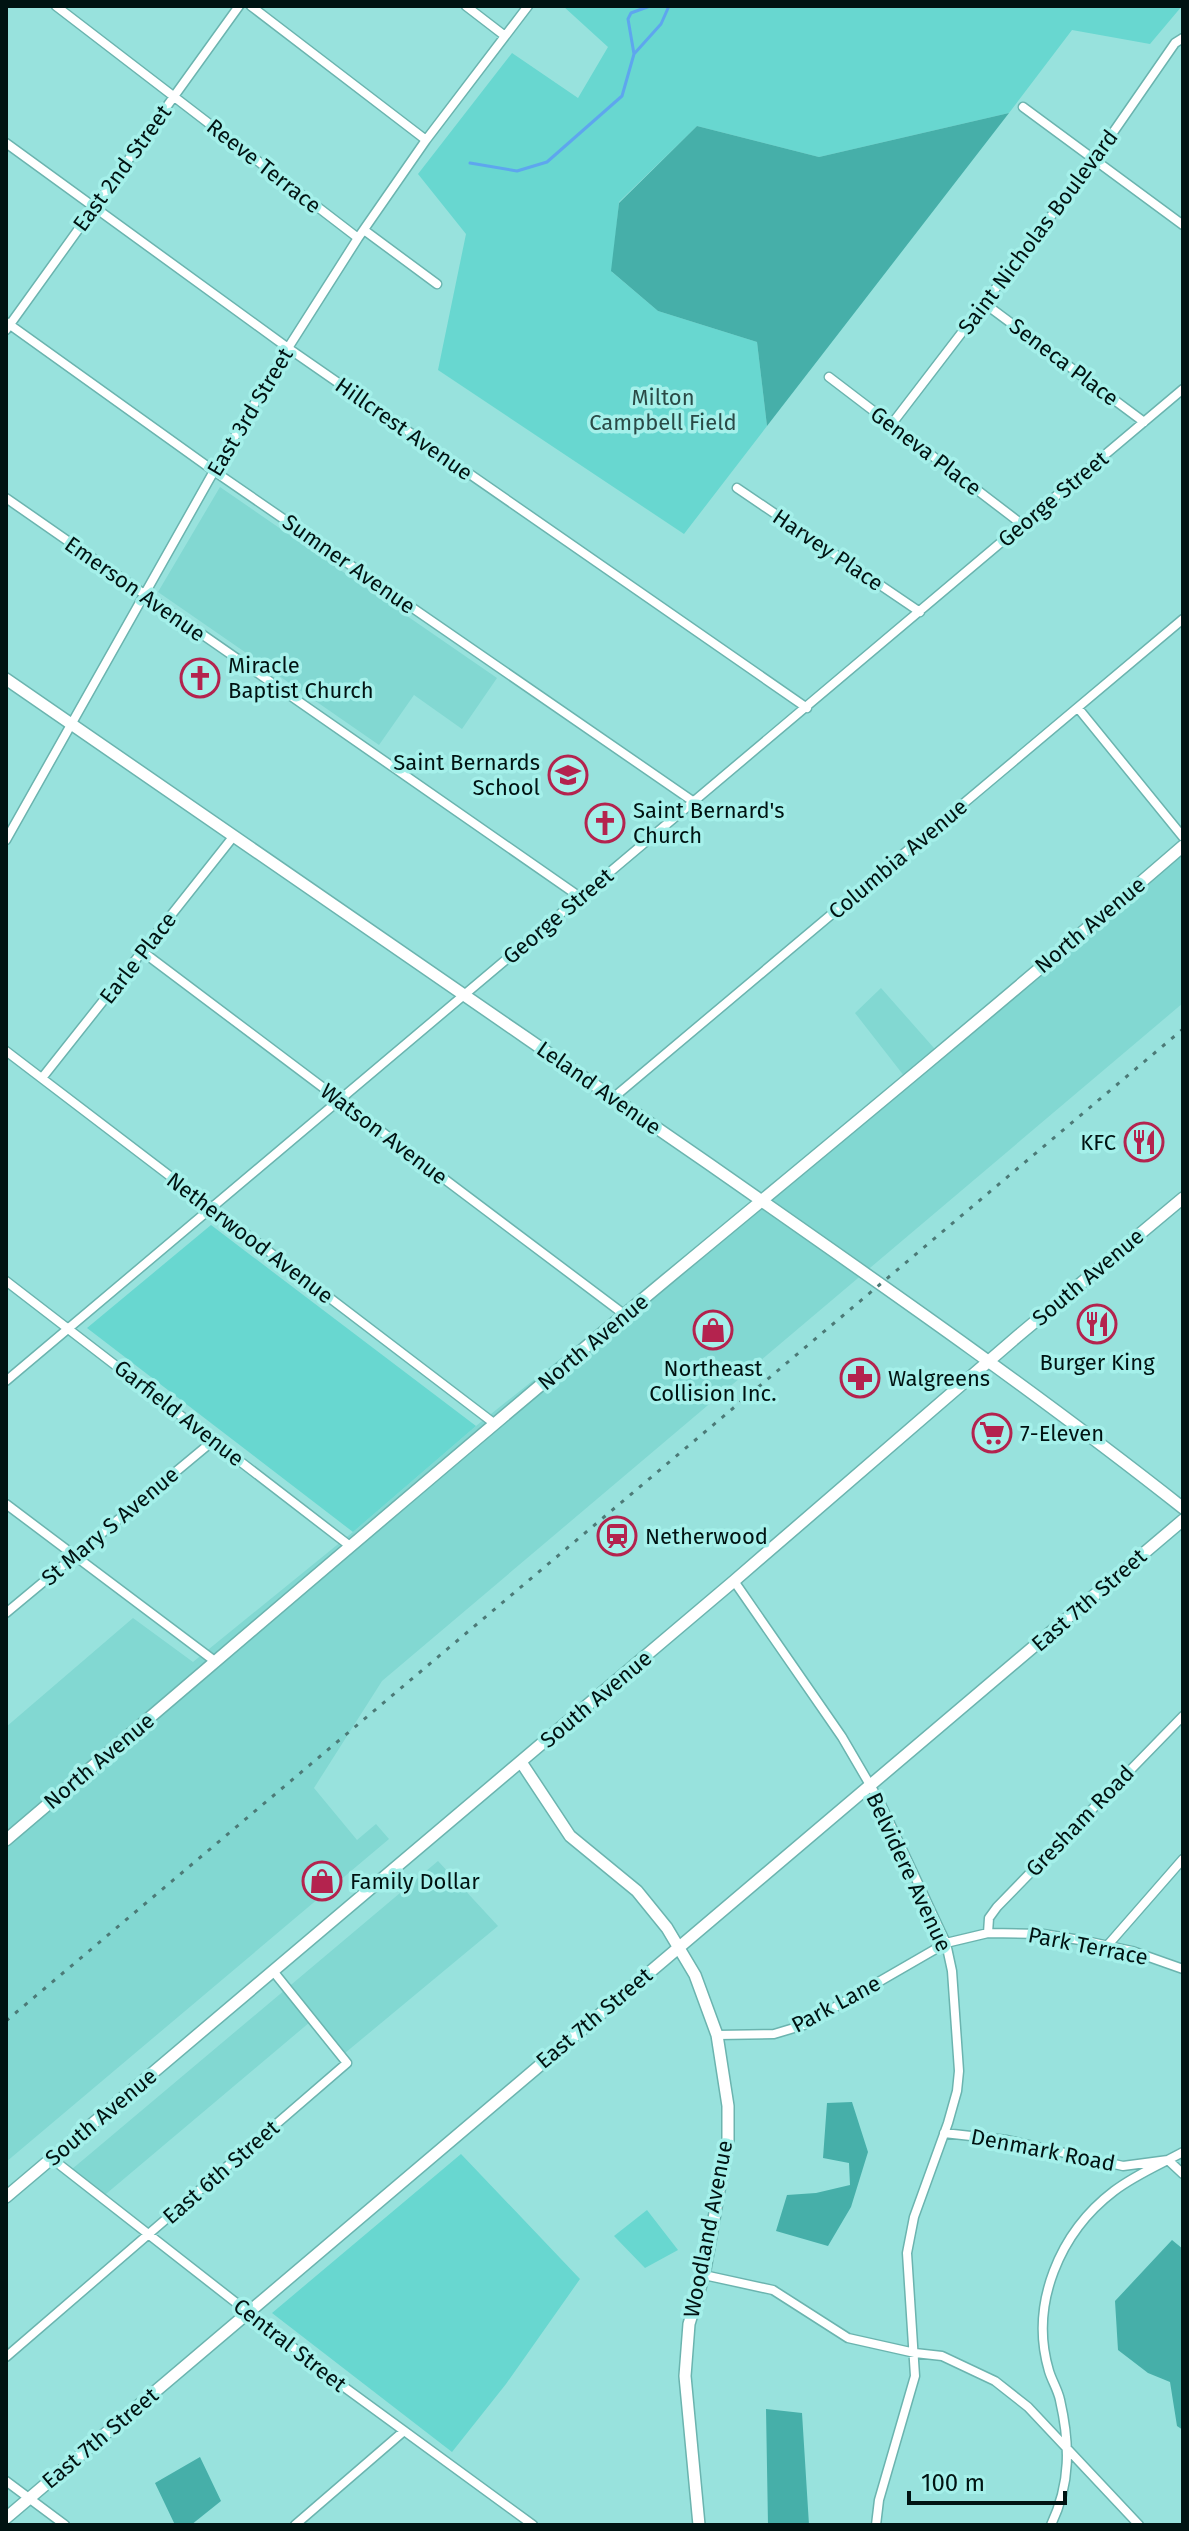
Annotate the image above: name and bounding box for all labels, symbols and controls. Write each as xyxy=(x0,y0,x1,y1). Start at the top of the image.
street label: East 2nd Street xyxy=(67,99,177,237)
street label: Reeve Terrace xyxy=(201,113,327,219)
street label: Saint Nicholas Boulevard xyxy=(952,124,1124,340)
street label: Seneca Place xyxy=(1004,312,1124,412)
street label: East 3rd Street xyxy=(201,343,299,481)
street label: Hillcrest Avenue xyxy=(330,372,478,486)
park label: Milton Campbell Field xyxy=(589,384,737,436)
street label: Geneva Place xyxy=(865,401,987,501)
street label: George Street xyxy=(992,445,1114,553)
street label: Harvey Place xyxy=(768,503,888,597)
street label: Sumner Avenue xyxy=(277,508,421,620)
street label: Emerson Avenue xyxy=(60,531,210,647)
place label: Miracle Baptist Church xyxy=(228,652,374,704)
church icon: Miracle Baptist Church xyxy=(179,657,221,699)
place label: Saint Bernards School xyxy=(393,749,540,801)
school or university icon: Saint Bernards School xyxy=(547,754,589,796)
street label: Columbia Avenue xyxy=(823,793,973,925)
place label: Saint Bernard's Church xyxy=(633,797,784,849)
church icon: Saint Bernard's Church xyxy=(584,802,626,844)
street label: George Street xyxy=(497,862,619,970)
street label: North Avenue xyxy=(1029,871,1151,979)
street label: Earle Place xyxy=(94,907,182,1009)
street label: Leland Avenue xyxy=(532,1035,666,1141)
street label: Watson Avenue xyxy=(315,1077,453,1191)
restaurant icon: KFC xyxy=(1123,1121,1165,1163)
place label: KFC xyxy=(1080,1129,1116,1156)
street label: Netherwood Avenue xyxy=(161,1166,339,1310)
street label: South Avenue xyxy=(1027,1223,1149,1331)
street label: North Avenue xyxy=(532,1288,654,1396)
restaurant icon: Burger King xyxy=(1076,1303,1118,1345)
shop icon: Northeast Collision Inc. xyxy=(692,1309,734,1351)
place label: Burger King xyxy=(1039,1349,1155,1376)
street label: Garfield Avenue xyxy=(109,1354,249,1472)
place label: Northeast Collision Inc. xyxy=(649,1355,777,1407)
pharmacy icon: Walgreens xyxy=(839,1357,881,1399)
place label: Walgreens xyxy=(888,1365,990,1392)
supermarket icon: 7-Eleven xyxy=(971,1412,1013,1454)
place label: 7-Eleven xyxy=(1020,1420,1104,1447)
street label: St Mary S Avenue xyxy=(36,1461,184,1591)
station icon: Netherwood xyxy=(596,1515,638,1557)
place label: Netherwood xyxy=(645,1523,768,1550)
street label: East 7th Street xyxy=(1026,1543,1152,1657)
street label: South Avenue xyxy=(535,1645,657,1753)
street label: North Avenue xyxy=(38,1707,160,1815)
street label: Gresham Road xyxy=(1020,1760,1140,1882)
street label: Belvidere Avenue xyxy=(860,1788,958,1956)
shop icon: Family Dollar xyxy=(301,1860,343,1902)
place label: Family Dollar xyxy=(350,1868,480,1895)
street label: Park Terrace xyxy=(1026,1921,1150,1971)
street label: East 7th Street xyxy=(530,1962,658,2074)
street label: Park Lane xyxy=(787,1969,885,2039)
street label: South Avenue xyxy=(40,2063,162,2171)
street label: East 6th Street xyxy=(157,2114,285,2230)
street label: Denmark Road xyxy=(969,2123,1117,2177)
street label: Woodland Avenue xyxy=(678,2138,738,2320)
street label: Central Street xyxy=(228,2292,352,2398)
street label: East 7th Street xyxy=(36,2382,164,2494)
scale bar xyxy=(909,2455,1065,2505)
text: 100 m xyxy=(921,2469,985,2497)

